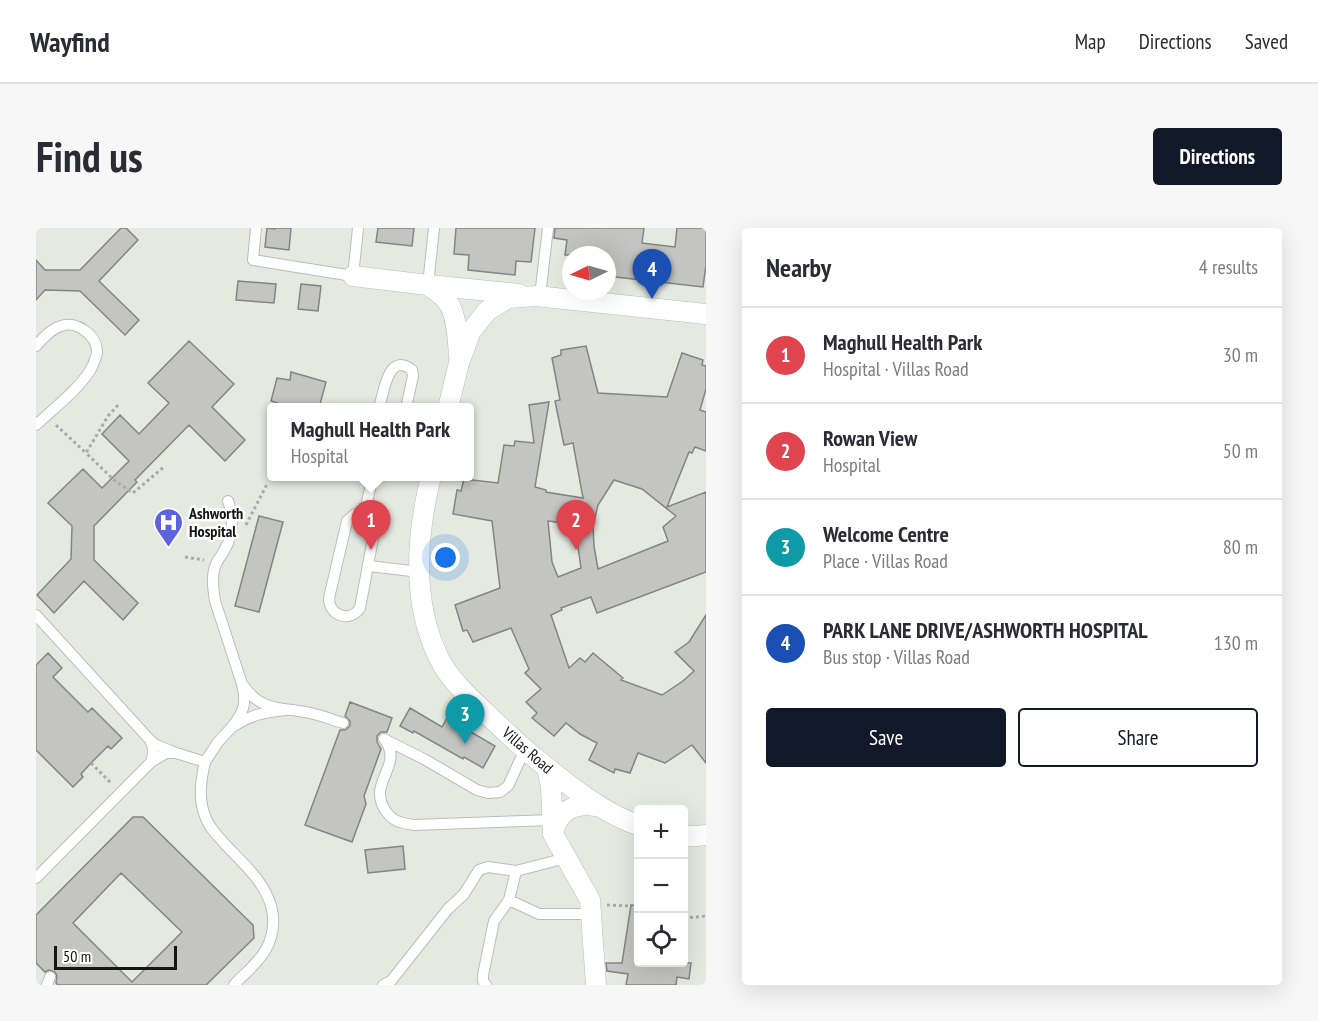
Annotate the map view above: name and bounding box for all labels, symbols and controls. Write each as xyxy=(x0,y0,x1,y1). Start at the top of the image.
text: Wayfind xyxy=(30,23,110,60)
text: Map xyxy=(1075,28,1106,55)
text: Directions xyxy=(1139,28,1212,55)
text: Saved xyxy=(1245,28,1288,55)
button: Directions xyxy=(1153,128,1282,185)
text: Find us xyxy=(36,129,143,184)
north arrow xyxy=(562,246,616,300)
pin: 4 xyxy=(632,250,672,299)
text: Nearby xyxy=(766,251,831,284)
text: 4 results xyxy=(1199,254,1258,280)
text: Maghull Health Park xyxy=(823,328,982,356)
text: 1 xyxy=(781,342,790,368)
text: 30 m xyxy=(1223,342,1258,368)
text: Hospital · Villas Road xyxy=(823,356,969,382)
popup xyxy=(267,403,474,481)
text: Maghull Health Park xyxy=(291,415,450,443)
text: Rowan View xyxy=(823,424,917,452)
text: 2 xyxy=(781,438,790,464)
text: 50 m xyxy=(1223,438,1258,464)
text: Hospital xyxy=(291,443,348,469)
text: Hospital xyxy=(823,452,880,478)
pin: 1 xyxy=(352,500,390,550)
pin: 2 xyxy=(556,500,596,550)
place label: Ashworth Hospital xyxy=(188,503,243,541)
hospital icon: Ashworth Hospital xyxy=(152,506,184,548)
text: Welcome Centre xyxy=(823,520,949,548)
text: 3 xyxy=(781,534,790,560)
text: 80 m xyxy=(1223,534,1258,560)
your location xyxy=(431,543,460,572)
text: Place · Villas Road xyxy=(823,548,948,574)
text: PARK LANE DRIVE/ASHWORTH HOSPITAL xyxy=(823,616,1148,644)
text: 4 xyxy=(781,630,790,656)
text: 130 m xyxy=(1214,630,1258,656)
text: Bus stop · Villas Road xyxy=(823,644,970,670)
pin: 3 xyxy=(446,694,484,744)
button: Save xyxy=(766,708,1006,767)
button: Share xyxy=(1018,708,1258,767)
street label: Villas Road xyxy=(498,722,558,778)
map controls xyxy=(634,805,688,967)
button: + xyxy=(634,805,688,859)
button: − xyxy=(634,859,688,913)
button: locate xyxy=(634,913,688,967)
scale bar xyxy=(54,943,177,970)
text: 50 m xyxy=(63,946,91,966)

